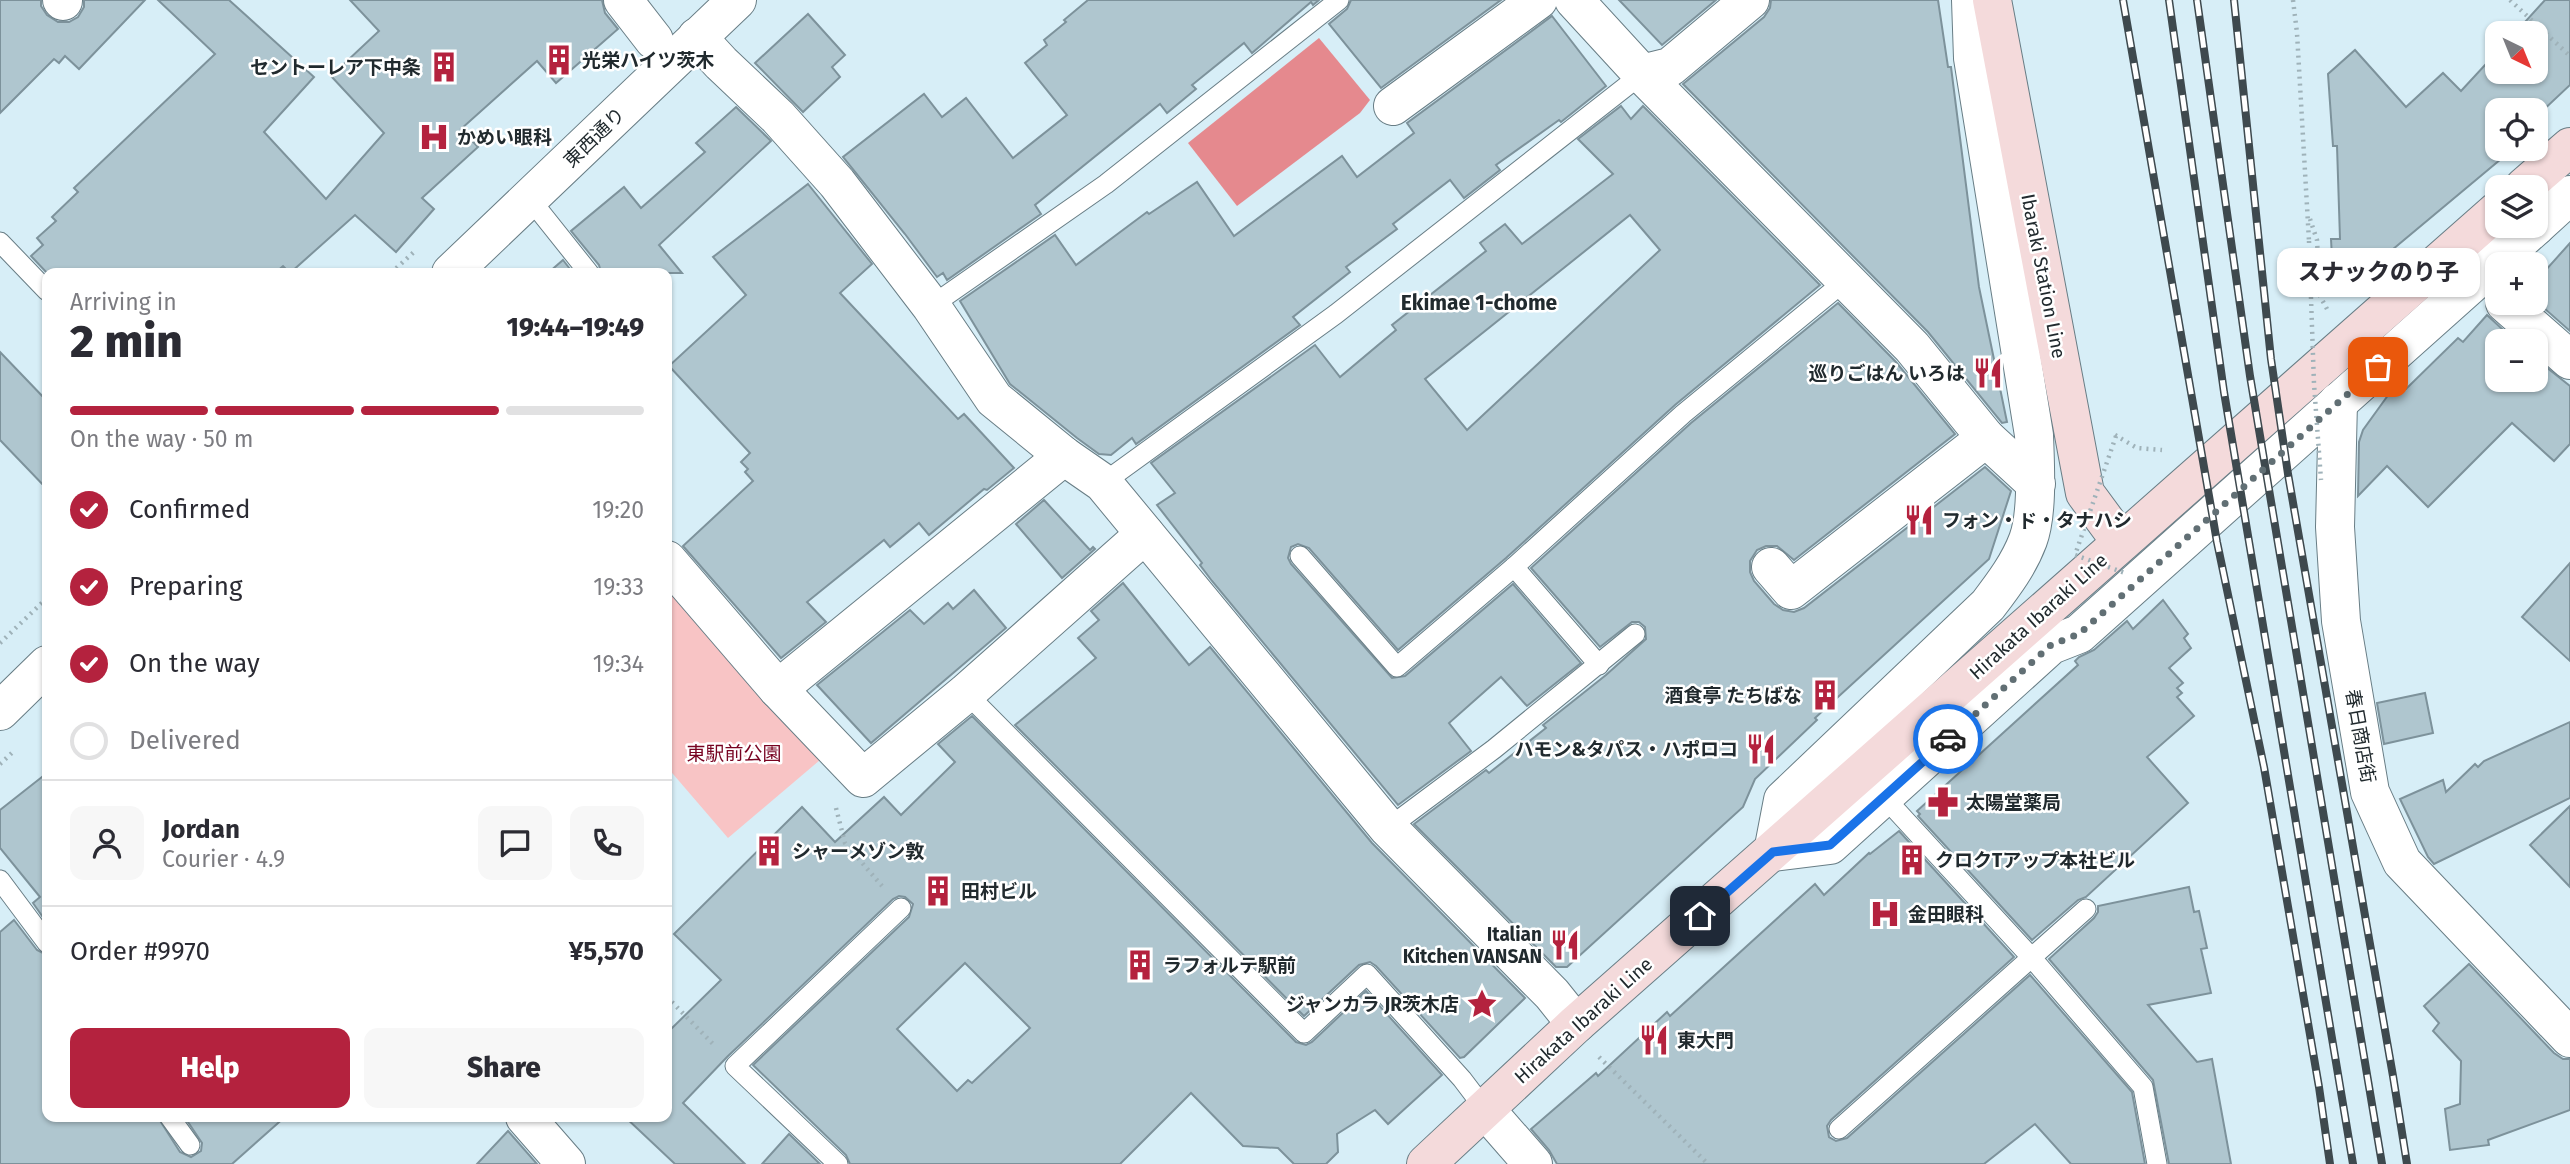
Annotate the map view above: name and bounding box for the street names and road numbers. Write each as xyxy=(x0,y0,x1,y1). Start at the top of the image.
street label: 東西通り xyxy=(559,103,630,172)
street label: Ibaraki Station Line xyxy=(2016,192,2071,360)
street label: Hirakata Ibaraki Line xyxy=(1965,548,2112,684)
street label: 春日商店街 xyxy=(2341,687,2380,785)
street label: Hirakata Ibaraki Line xyxy=(1510,952,1657,1088)

